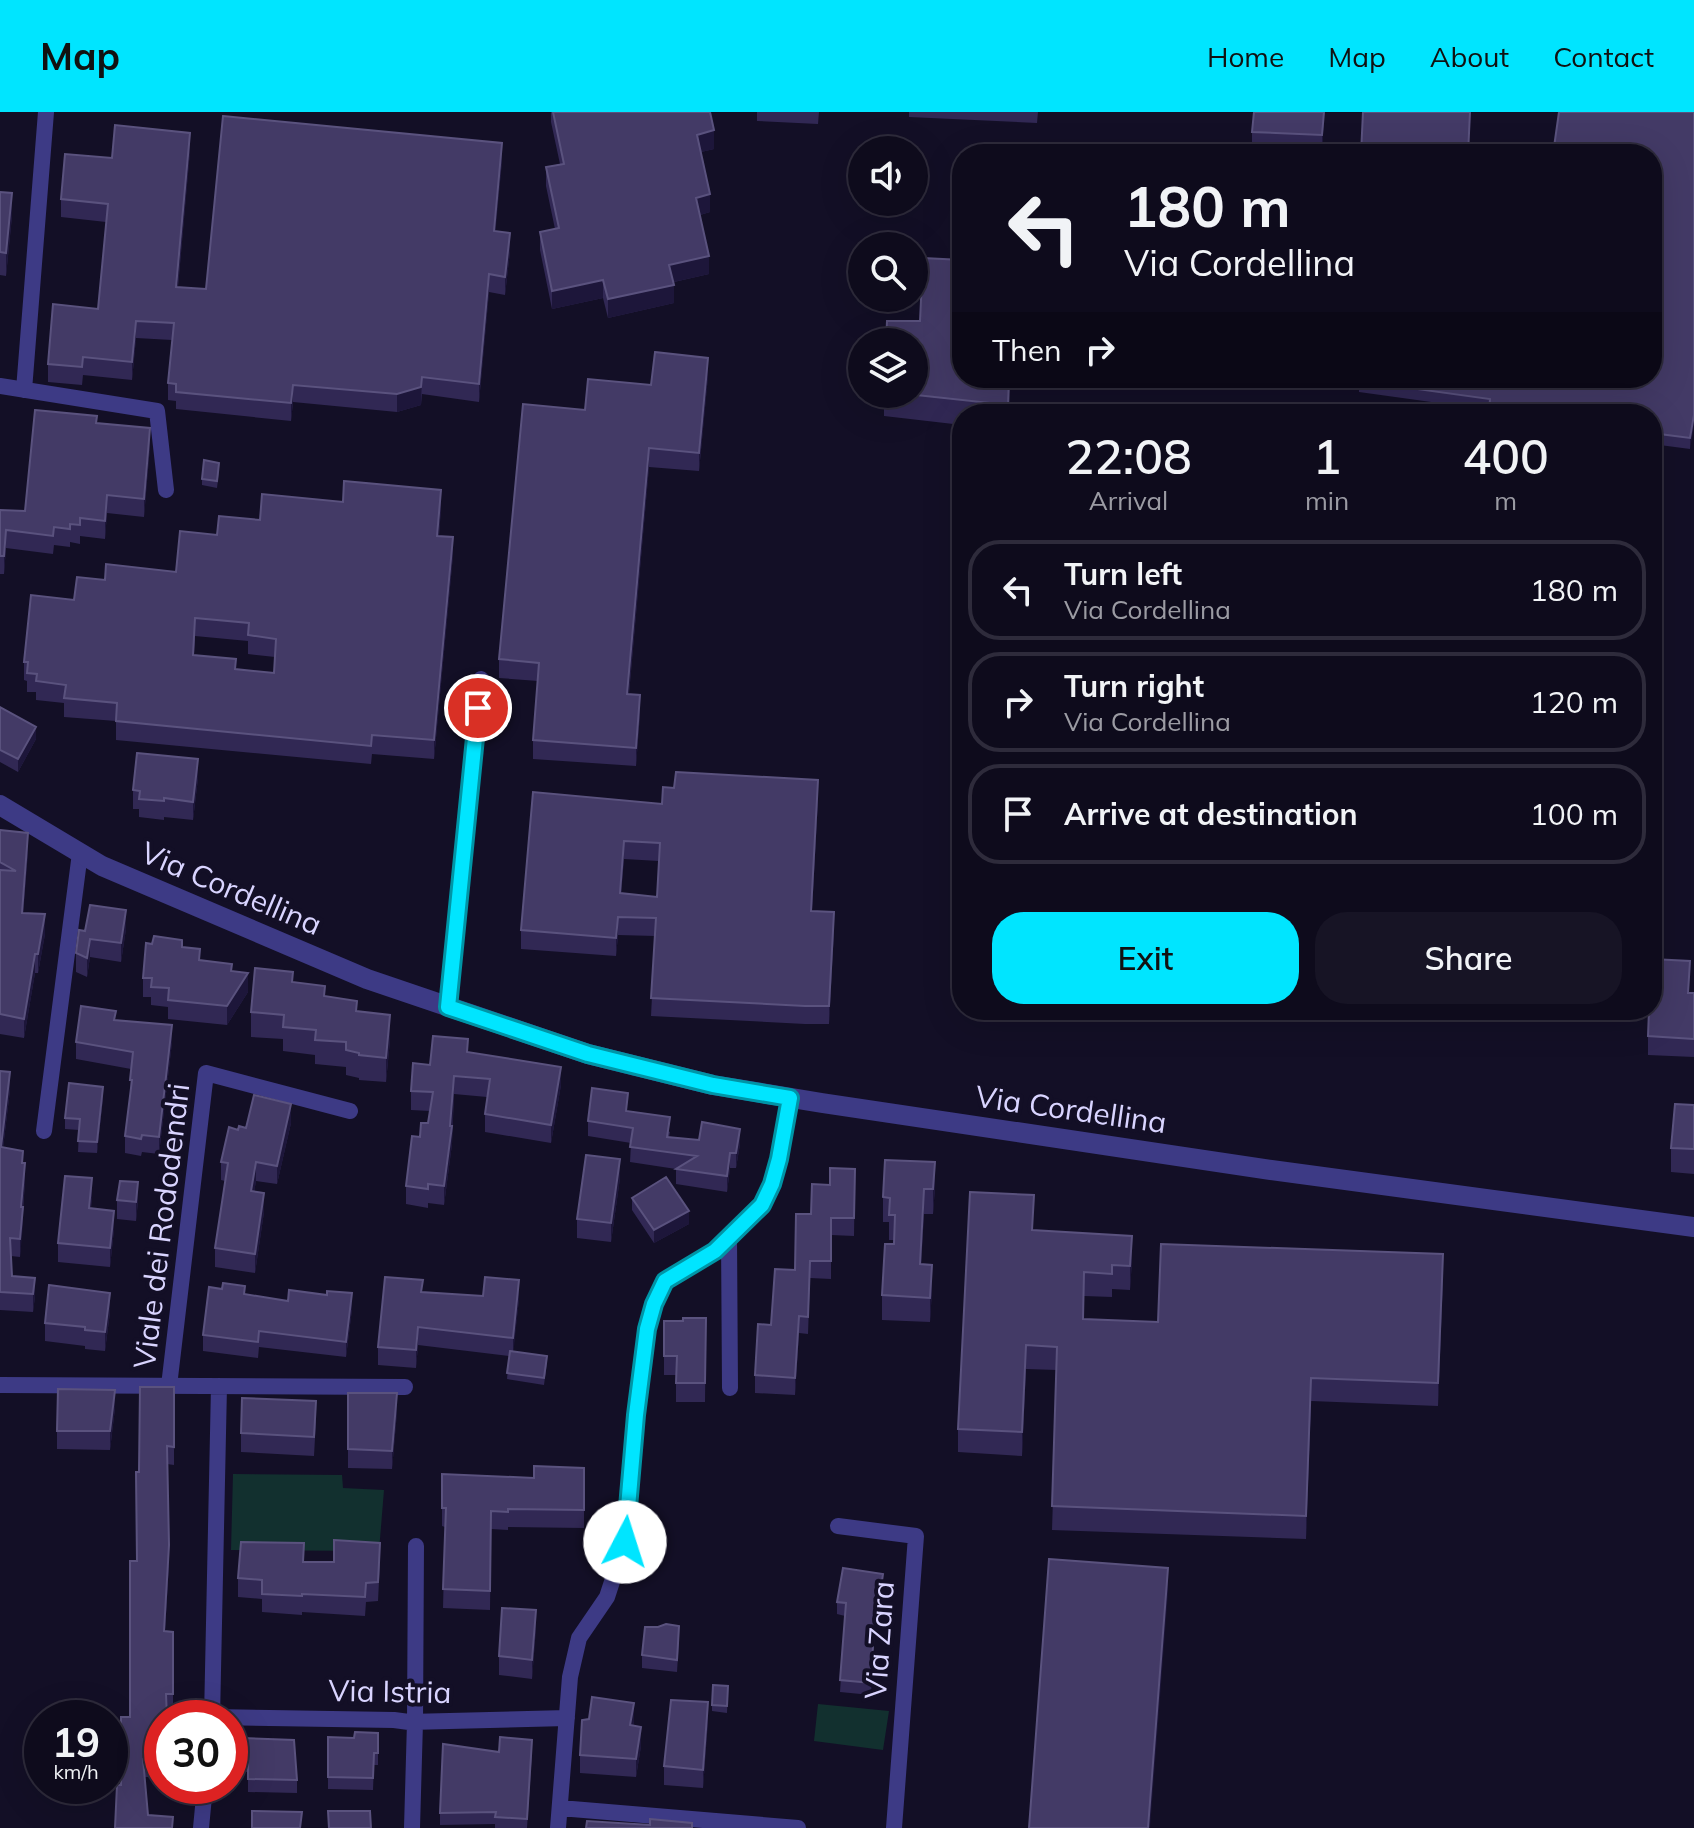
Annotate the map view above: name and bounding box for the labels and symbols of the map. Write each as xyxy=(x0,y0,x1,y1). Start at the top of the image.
pin xyxy=(444,674,512,742)
street label: Via Cordellina xyxy=(135,833,327,943)
street label: Via Cordellina xyxy=(973,1077,1169,1141)
street label: Viale dei Rododendri xyxy=(125,1081,197,1371)
position arrow xyxy=(583,1500,667,1584)
street label: Via Zara xyxy=(856,1580,902,1700)
street label: Via Istria xyxy=(328,1671,452,1711)
speed limit sign: 30 xyxy=(144,1700,248,1804)

